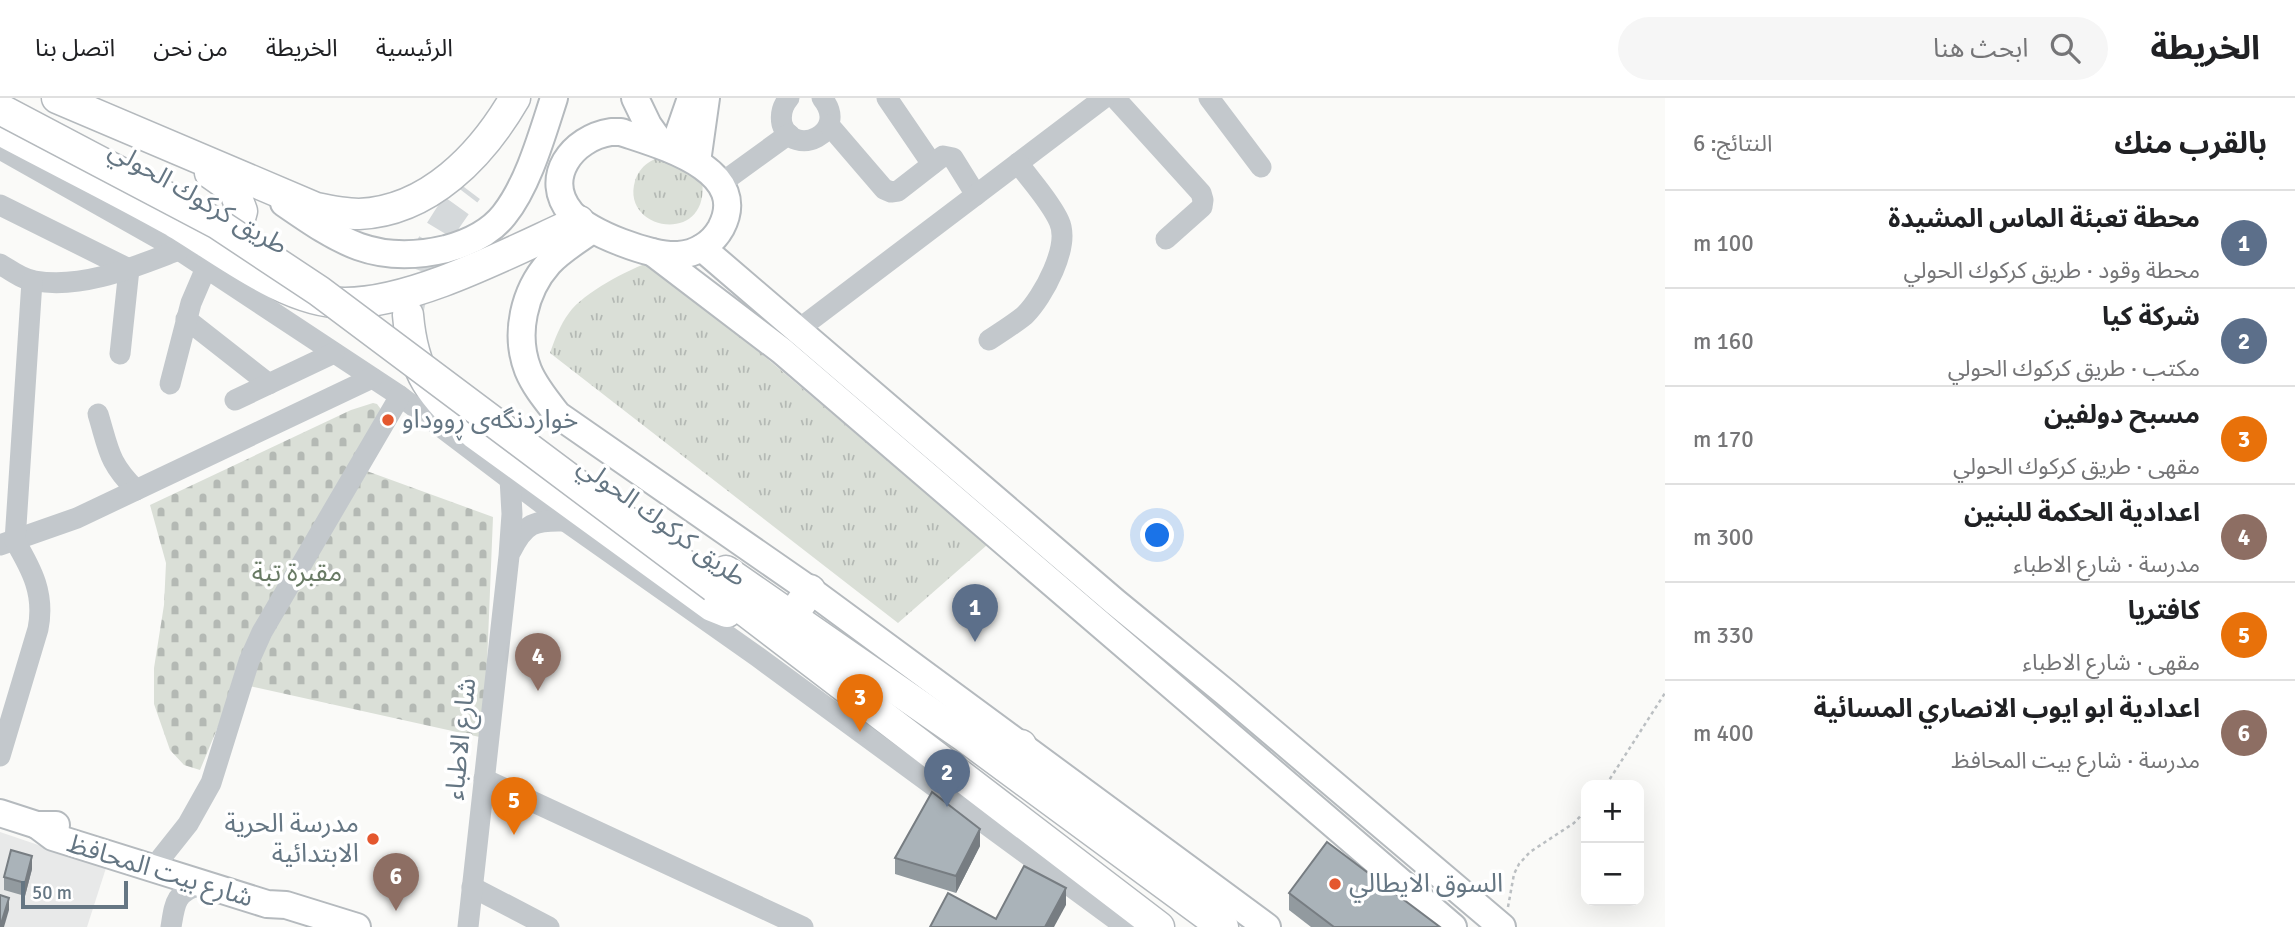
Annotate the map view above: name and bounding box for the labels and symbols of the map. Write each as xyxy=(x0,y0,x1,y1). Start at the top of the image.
street label: طريق كركوك الحولي xyxy=(101,134,293,265)
place label: خواردنگەی ڕووداو xyxy=(402,404,578,441)
marker: خواردنگەی ڕووداو xyxy=(380,412,396,428)
street label: طريق كركوك الحولي xyxy=(570,450,753,596)
your location xyxy=(1140,518,1174,552)
park label: مقبرة تبة xyxy=(252,557,342,589)
pin: 1 xyxy=(952,584,998,642)
pin: 4 xyxy=(515,633,561,691)
pin: 3 xyxy=(837,674,883,732)
street label: شارع الاطباء xyxy=(439,676,485,802)
pin: 2 xyxy=(924,749,970,807)
pin: 5 xyxy=(491,777,537,835)
place label: مدرسة الحرية الابتدائية xyxy=(225,808,359,870)
street label: شارع بيت المحافظ xyxy=(63,828,257,916)
marker: مدرسة الحرية الابتدائية xyxy=(365,831,381,847)
pin: 6 xyxy=(373,853,419,911)
place label: السوق الايطالي xyxy=(1349,868,1503,903)
marker: السوق الايطالي xyxy=(1327,876,1343,892)
scale bar xyxy=(21,878,128,910)

